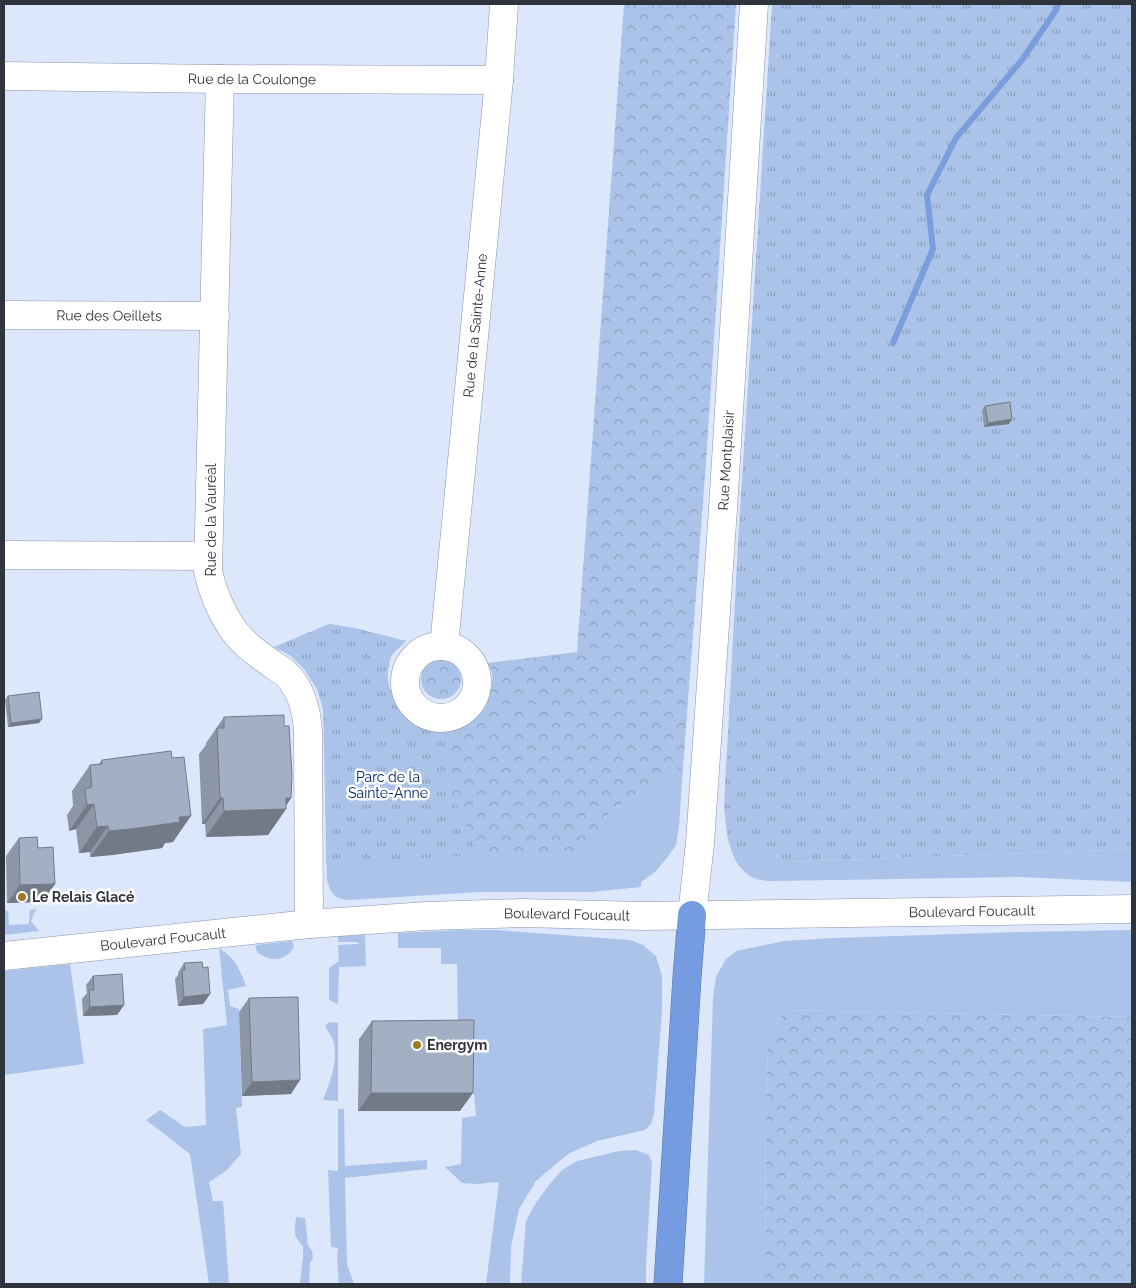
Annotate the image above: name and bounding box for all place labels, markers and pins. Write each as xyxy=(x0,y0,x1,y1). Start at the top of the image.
place label: Le Relais Glacé xyxy=(32,889,135,905)
marker: Le Relais Glacé xyxy=(16,891,28,903)
place label: Energym xyxy=(427,1037,487,1053)
marker: Energym xyxy=(411,1039,423,1051)

